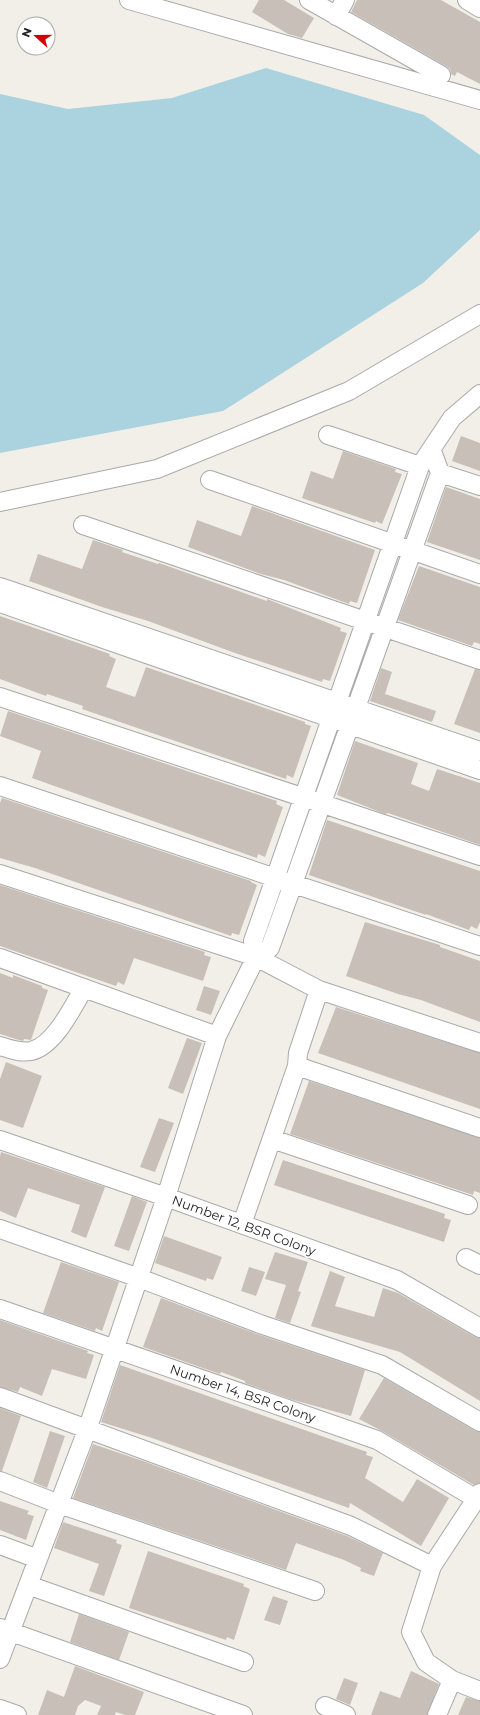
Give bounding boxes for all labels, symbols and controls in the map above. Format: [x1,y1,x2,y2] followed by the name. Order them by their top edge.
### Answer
[16,16,56,56] north arrow
[19,26,35,39] text: N
[170,1192,319,1259] street label: Number 12, BSR Colony
[168,1361,319,1426] street label: Number 14, BSR Colony

